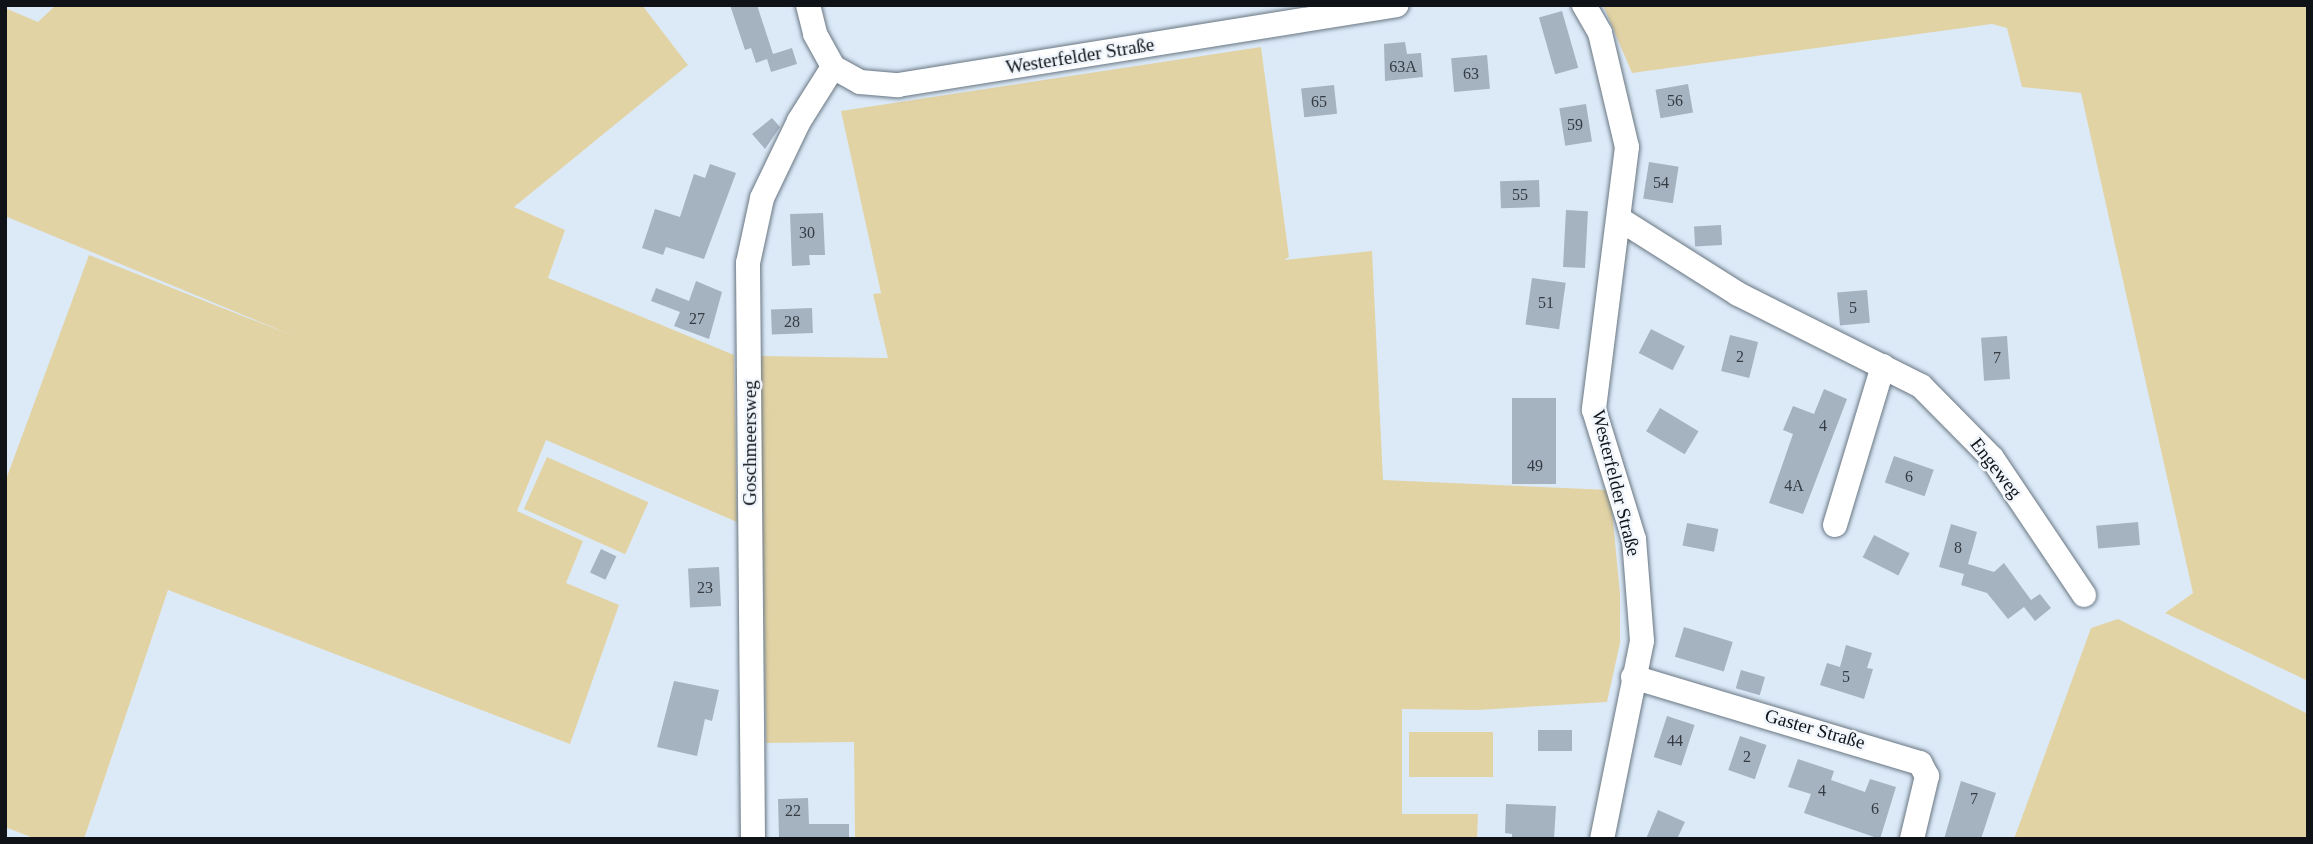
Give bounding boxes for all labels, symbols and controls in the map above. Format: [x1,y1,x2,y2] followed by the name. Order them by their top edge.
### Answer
[1004,33,1156,79] street label: Westerfelder Straße
[1389,57,1417,77] house number: 63A
[1463,64,1479,84] house number: 63
[1667,91,1683,111] house number: 56
[1311,92,1327,112] house number: 65
[1567,115,1583,135] house number: 59
[1653,173,1669,193] house number: 54
[1512,185,1528,205] house number: 55
[799,223,815,243] house number: 30
[1538,293,1554,313] house number: 51
[1849,298,1857,318] house number: 5
[689,309,705,329] house number: 27
[784,312,800,332] house number: 28
[1736,347,1744,367] house number: 2
[1993,348,2001,368] house number: 7
[739,380,761,506] street label: Goschmeersweg
[1587,408,1645,558] street label: Westerfelder Straße
[1819,416,1827,436] house number: 4
[1965,433,2027,503] street label: Engeweg
[1527,456,1543,476] house number: 49
[1905,467,1913,487] house number: 6
[1784,476,1804,496] house number: 4A
[1954,538,1962,558] house number: 8
[697,578,713,598] house number: 23
[1842,667,1850,687] house number: 5
[1762,704,1868,754] street label: Gaster Straße
[1667,731,1683,751] house number: 44
[1743,747,1751,767] house number: 2
[1818,781,1826,801] house number: 4
[1970,789,1978,809] house number: 7
[1871,799,1879,819] house number: 6
[785,801,801,821] house number: 22

